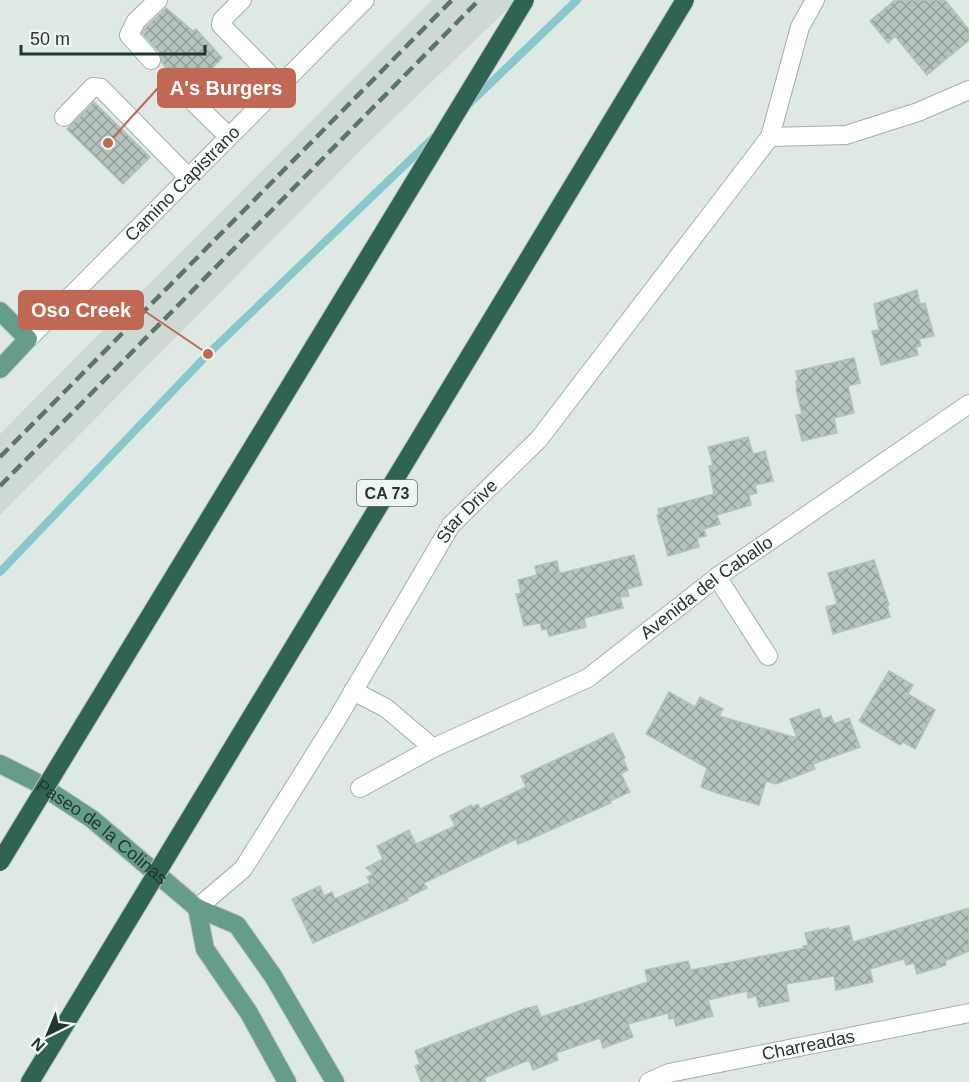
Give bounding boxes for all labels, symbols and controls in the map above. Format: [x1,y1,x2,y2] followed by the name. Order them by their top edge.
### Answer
[21,18,206,56] scale bar
[30,29,70,49] text: 50 m
[158,69,295,107] callout: A's Burgers
[170,77,282,99] text: A's Burgers
[121,122,244,245] street label: Camino Capistrano
[19,291,143,329] callout: Oso Creek
[31,299,132,321] text: Oso Creek
[433,475,501,547] street label: Star Drive
[357,480,417,506] road number: CA 73
[636,532,776,643] street label: Avenida del Caballo
[33,775,172,889] street label: Paseo de la Colinas
[18,1004,78,1064] north arrow
[760,1026,856,1064] street label: Charreadas
[28,1034,48,1055] text: N

